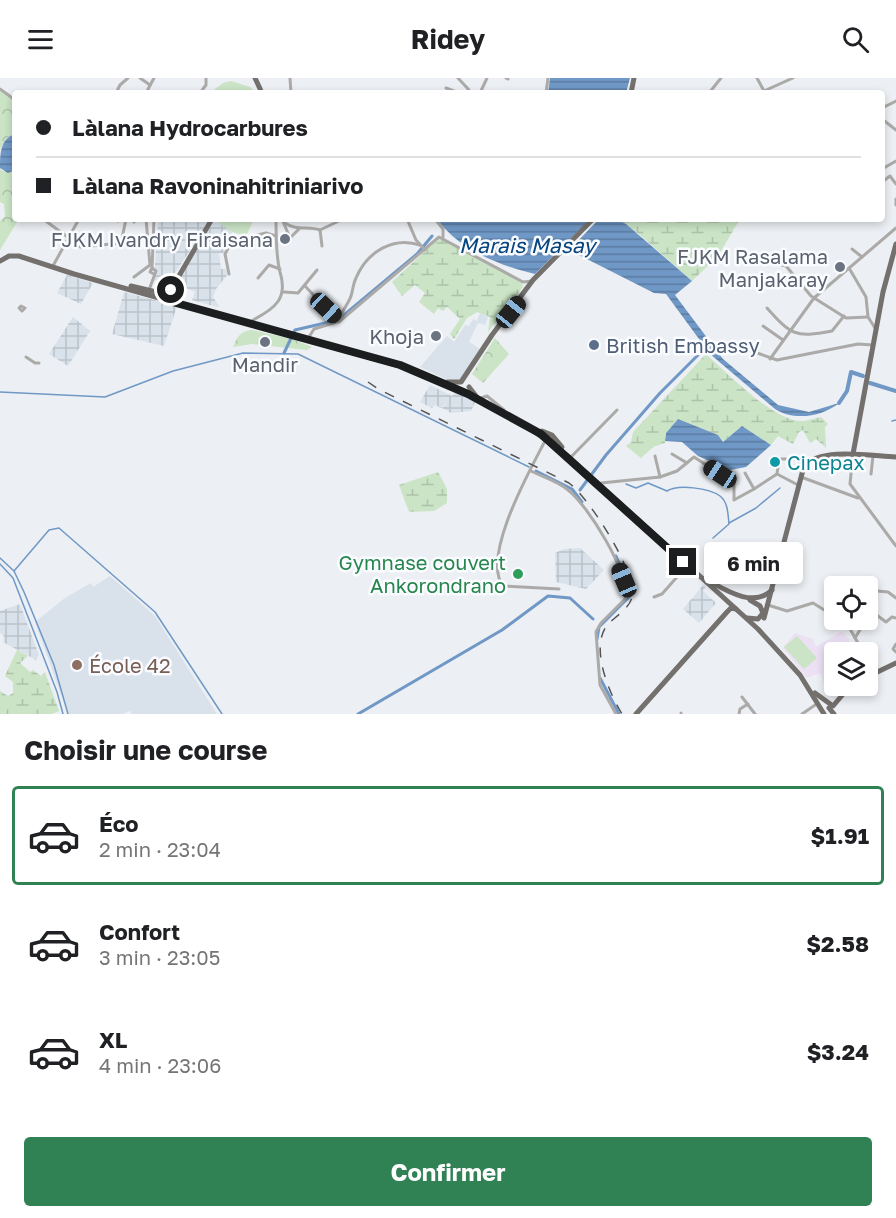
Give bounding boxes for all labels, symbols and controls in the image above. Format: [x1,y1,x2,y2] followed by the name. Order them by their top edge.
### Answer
[24,23,57,56] icon: menu
[411,23,485,55] text: Ridey
[839,23,872,56] icon: search
[72,114,308,141] text: Làlana Hydrocarbures
[72,172,363,199] text: Làlana Ravoninahitriniarivo
[51,227,273,251] place label: FJKM Ivandry Firaisana
[278,232,292,246] marker: FJKM Ivandry Firaisana
[459,232,598,258] water label: Marais Masay
[677,244,828,291] place label: FJKM Rasalama Manjakaray
[833,260,847,274] marker: FJKM Rasalama Manjakaray
[157,276,184,303] route start
[307,289,345,327] car
[493,292,529,332] car
[369,324,424,348] place label: Khoja
[429,329,443,343] marker: Khoja
[606,333,760,357] place label: British Embassy
[258,335,272,349] marker: Mandir
[587,338,601,352] marker: British Embassy
[232,352,298,376] place label: Mandir
[787,450,864,474] place label: Cinepax
[768,455,782,469] marker: Cinepax
[700,457,740,491] car
[704,541,803,583] callout: 6 min
[669,548,696,575] route end
[339,550,506,597] place label: Gymnase couvert Ankorondrano
[727,551,780,575] text: 6 min
[609,560,639,600] car
[511,567,525,581] marker: Gymnase couvert Ankorondrano
[824,576,878,696] map controls
[824,576,878,630] button: locate
[824,642,878,696] button: layers
[89,653,171,677] place label: École 42
[70,658,84,672] marker: École 42
[24,734,267,766] text: Choisir une course
[27,809,81,863] icon: car
[99,810,138,837] text: Éco
[811,822,869,849] text: $1.91
[99,837,221,861] text: 2 min · 23:04
[27,917,81,971] icon: car
[99,918,180,945] text: Confort
[806,930,869,957] text: $2.58
[99,945,220,969] text: 3 min · 23:05
[27,1025,81,1079] icon: car
[99,1026,127,1053] text: XL
[807,1038,869,1065] text: $3.24
[99,1053,221,1077] text: 4 min · 23:06
[24,1137,872,1206] button: Confirmer

